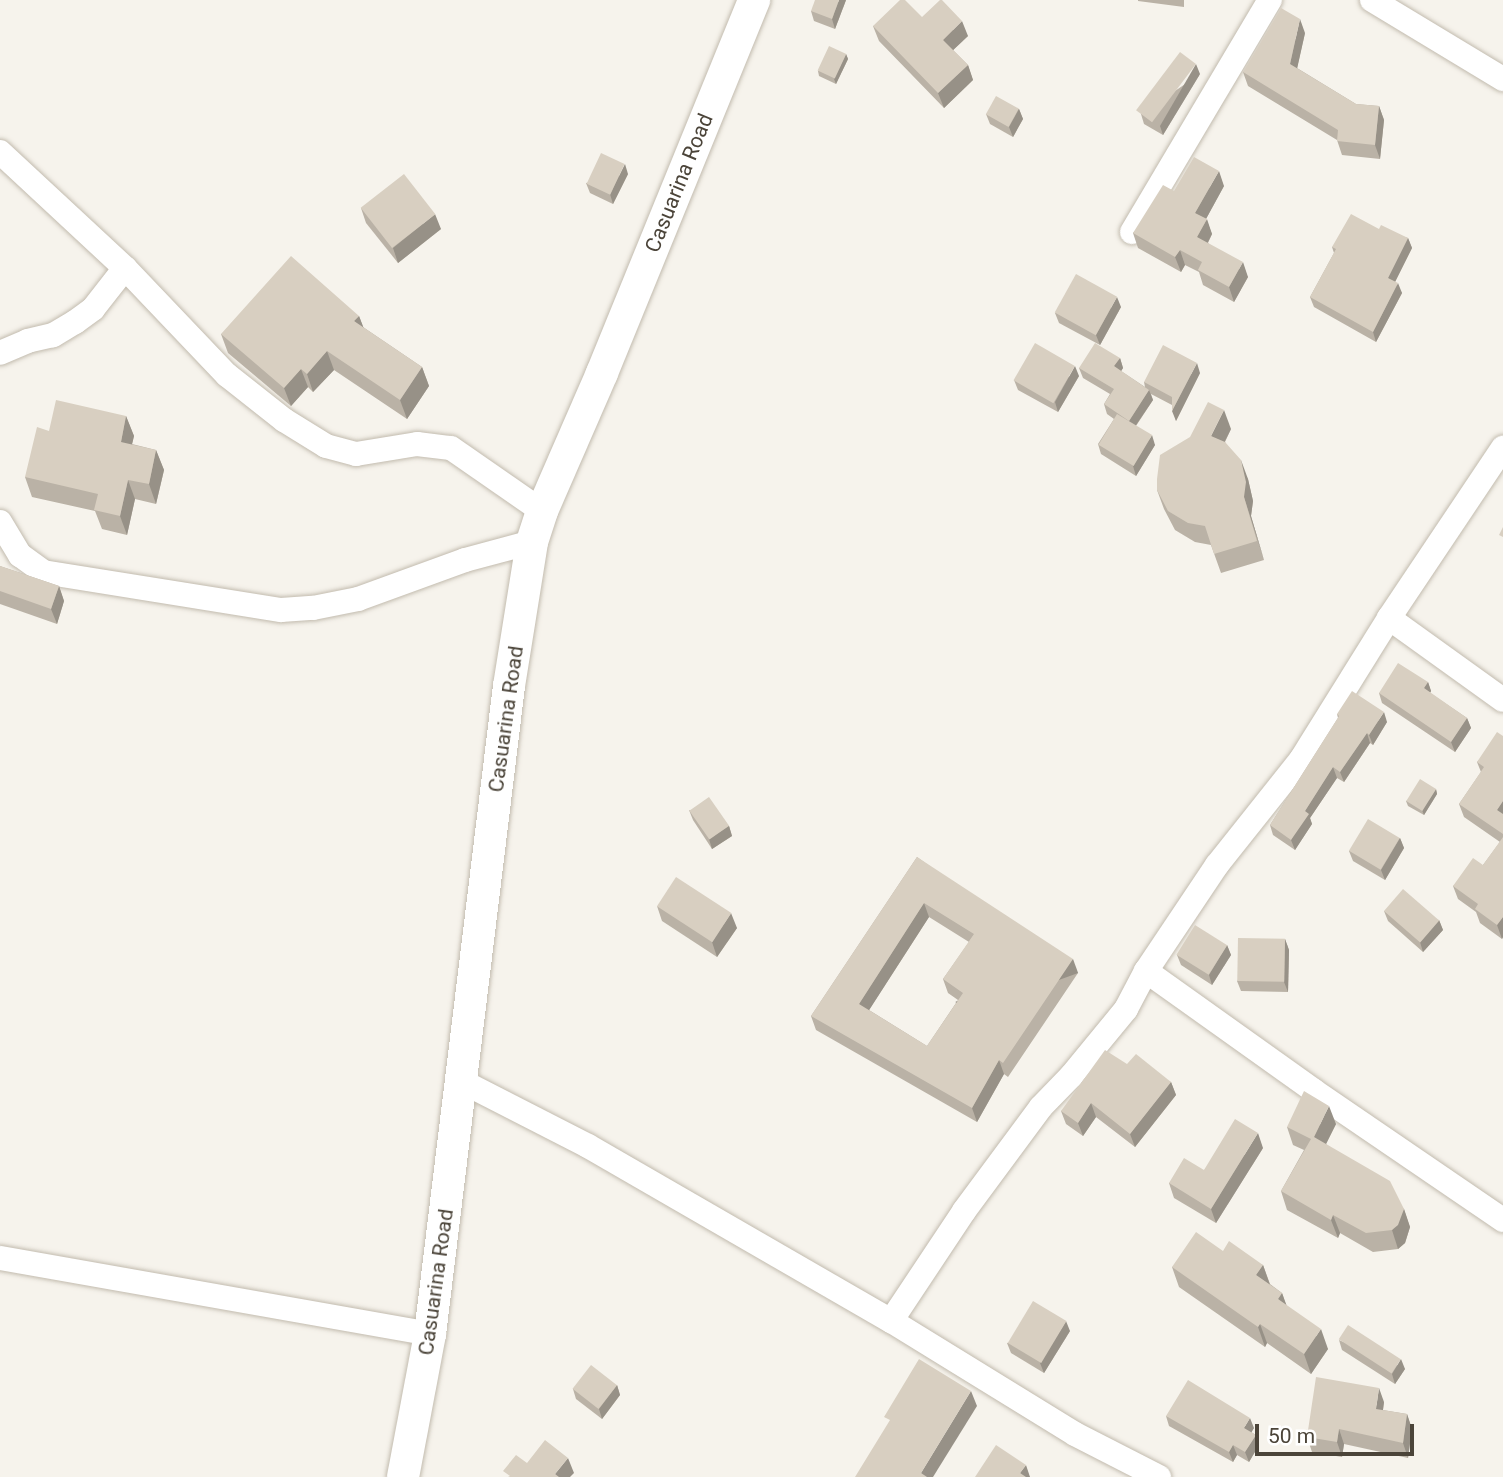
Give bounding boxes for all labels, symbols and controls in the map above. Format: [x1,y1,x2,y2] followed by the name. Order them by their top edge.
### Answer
[640,110,718,256] street label: Casuarina Road
[483,644,529,794] street label: Casuarina Road
[413,1207,459,1357] street label: Casuarina Road
[1258,1410,1417,1454] scale bar
[1268,1424,1315,1448] text: 50 m

